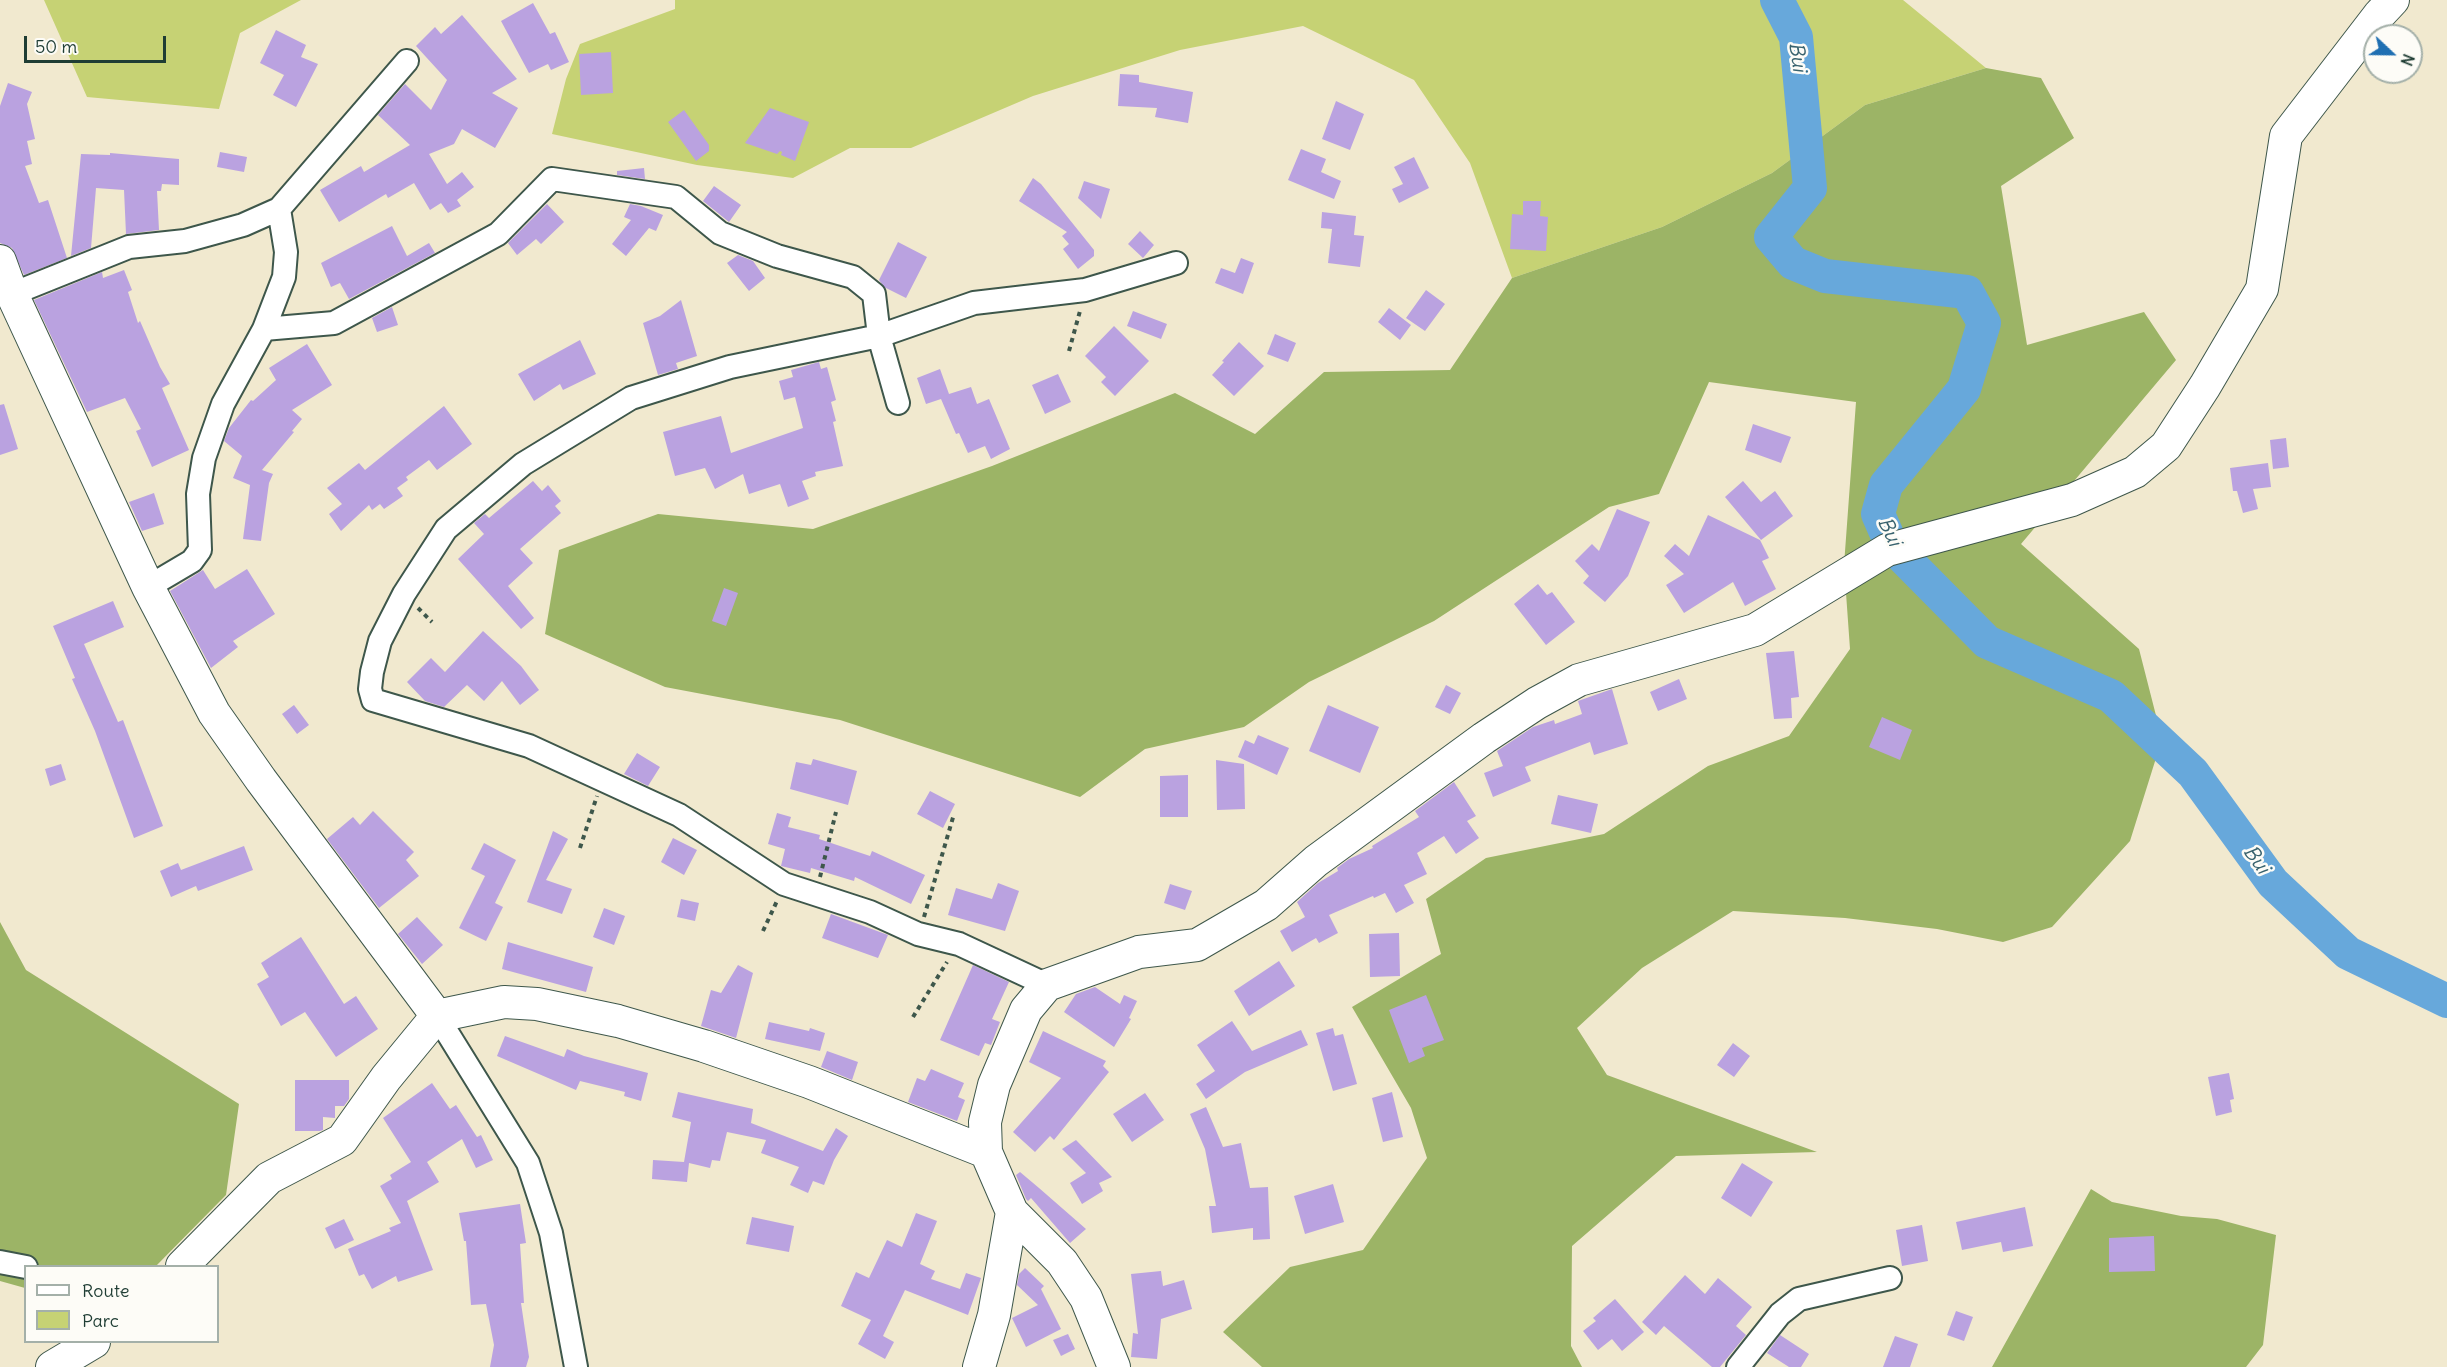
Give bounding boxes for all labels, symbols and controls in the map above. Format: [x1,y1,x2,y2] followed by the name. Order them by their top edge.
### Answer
[27,24,170,62] scale bar
[2363,24,2423,84] north arrow
[35,35,77,58] text: 50 m
[1783,41,1811,73] water label: Bui
[2396,51,2419,69] text: N
[1872,514,1906,550] water label: Bui
[2238,841,2274,879] water label: Bui
[24,1265,219,1343] legend
[82,1279,130,1302] text: Route
[82,1309,119,1332] text: Parc

